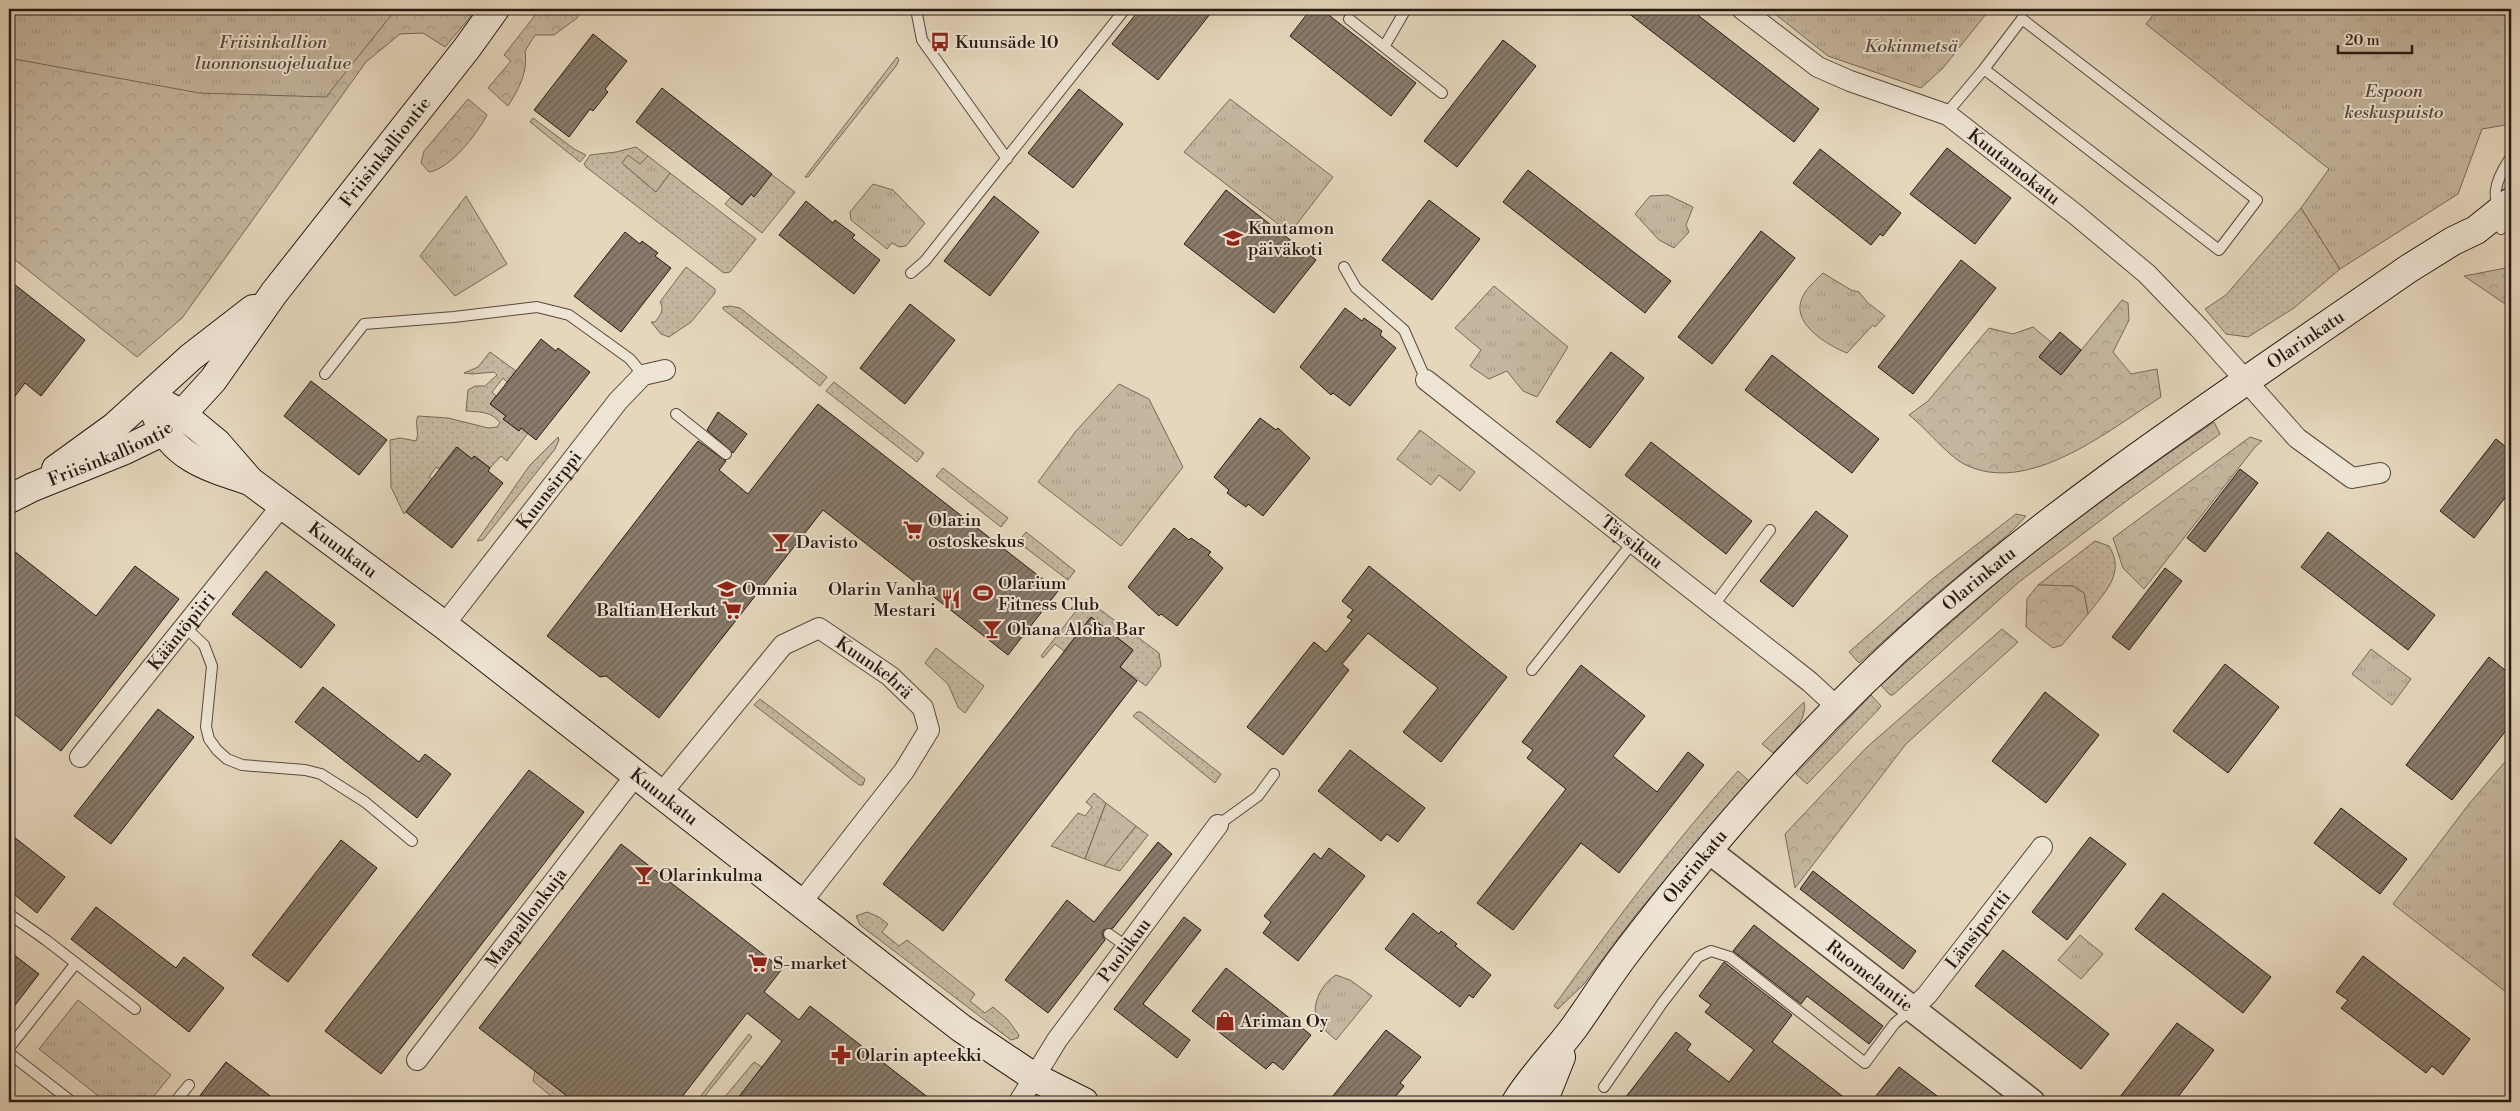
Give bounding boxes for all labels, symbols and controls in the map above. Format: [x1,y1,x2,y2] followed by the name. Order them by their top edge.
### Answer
[2338,22,2411,54] scale bar
[195,31,352,75] park label: Friisinkallion luonnonsuojelualue
[929,31,951,53] bus stop icon: Kuunsäde 10
[955,31,1059,54] place label: Kuunsäde 10
[2345,31,2380,50] text: 20 m
[1864,35,1959,58] park label: Kokinmetsä
[2344,80,2444,124] park label: Espoon keskuspuisto
[335,92,436,212] street label: Friisinkalliontie
[1963,123,2066,210] street label: Kuutamokatu
[1248,217,1335,261] place label: Kuutamon päiväkoti
[1222,227,1244,249] school or university icon: Kuutamon päiväkoti
[2262,304,2349,374] street label: Olarinkatu
[45,416,178,491] street label: Friisinkalliontie
[511,446,587,534] street label: Kuunsirppi
[928,509,1025,553] place label: Olarin ostoskeskus
[1596,510,1669,574] street label: Täysikuu
[304,517,383,584] street label: Kuunkatu
[902,519,924,541] supermarket icon: Olarin ostoskeskus
[770,531,792,553] bar icon: Davisto
[796,531,858,554] place label: Davisto
[1937,541,2021,616] street label: Olarinkatu
[998,572,1099,616] place label: Olarium Fitness Club
[716,578,738,600] school or university icon: Omnia
[742,578,799,601] place label: Omnia
[828,578,937,622] place label: Olarin Vanha Mestari
[972,582,994,604] sports icon: Olarium Fitness Club
[143,586,220,675] street label: Kääntöpiiri
[940,588,962,610] restaurant icon: Olarin Vanha Mestari
[595,599,718,622] place label: Baltian Herkut
[721,599,743,621] supermarket icon: Baltian Herkut
[981,618,1003,640] bar icon: Ohana Aloha Bar
[1007,618,1146,641] place label: Ohana Aloha Bar
[832,631,919,704] street label: Kuunkehrä
[625,763,703,831] street label: Kuunkatu
[1658,824,1733,908] street label: Olarinkatu
[480,863,572,973] street label: Maapallonkuja
[633,864,655,886] bar icon: Olarinkulma
[659,864,764,887] place label: Olarinkulma
[1940,886,2016,973] street label: Länsiportti
[1093,913,1156,987] street label: Puolikuu
[1822,935,1918,1017] street label: Ruomelantie
[747,952,769,974] supermarket icon: S-market
[773,952,848,975] place label: S-market
[1214,1010,1236,1032] shop icon: Ariman Oy
[1239,1010,1329,1033] place label: Ariman Oy
[830,1044,852,1066] pharmacy icon: Olarin apteekki
[856,1044,982,1067] place label: Olarin apteekki

